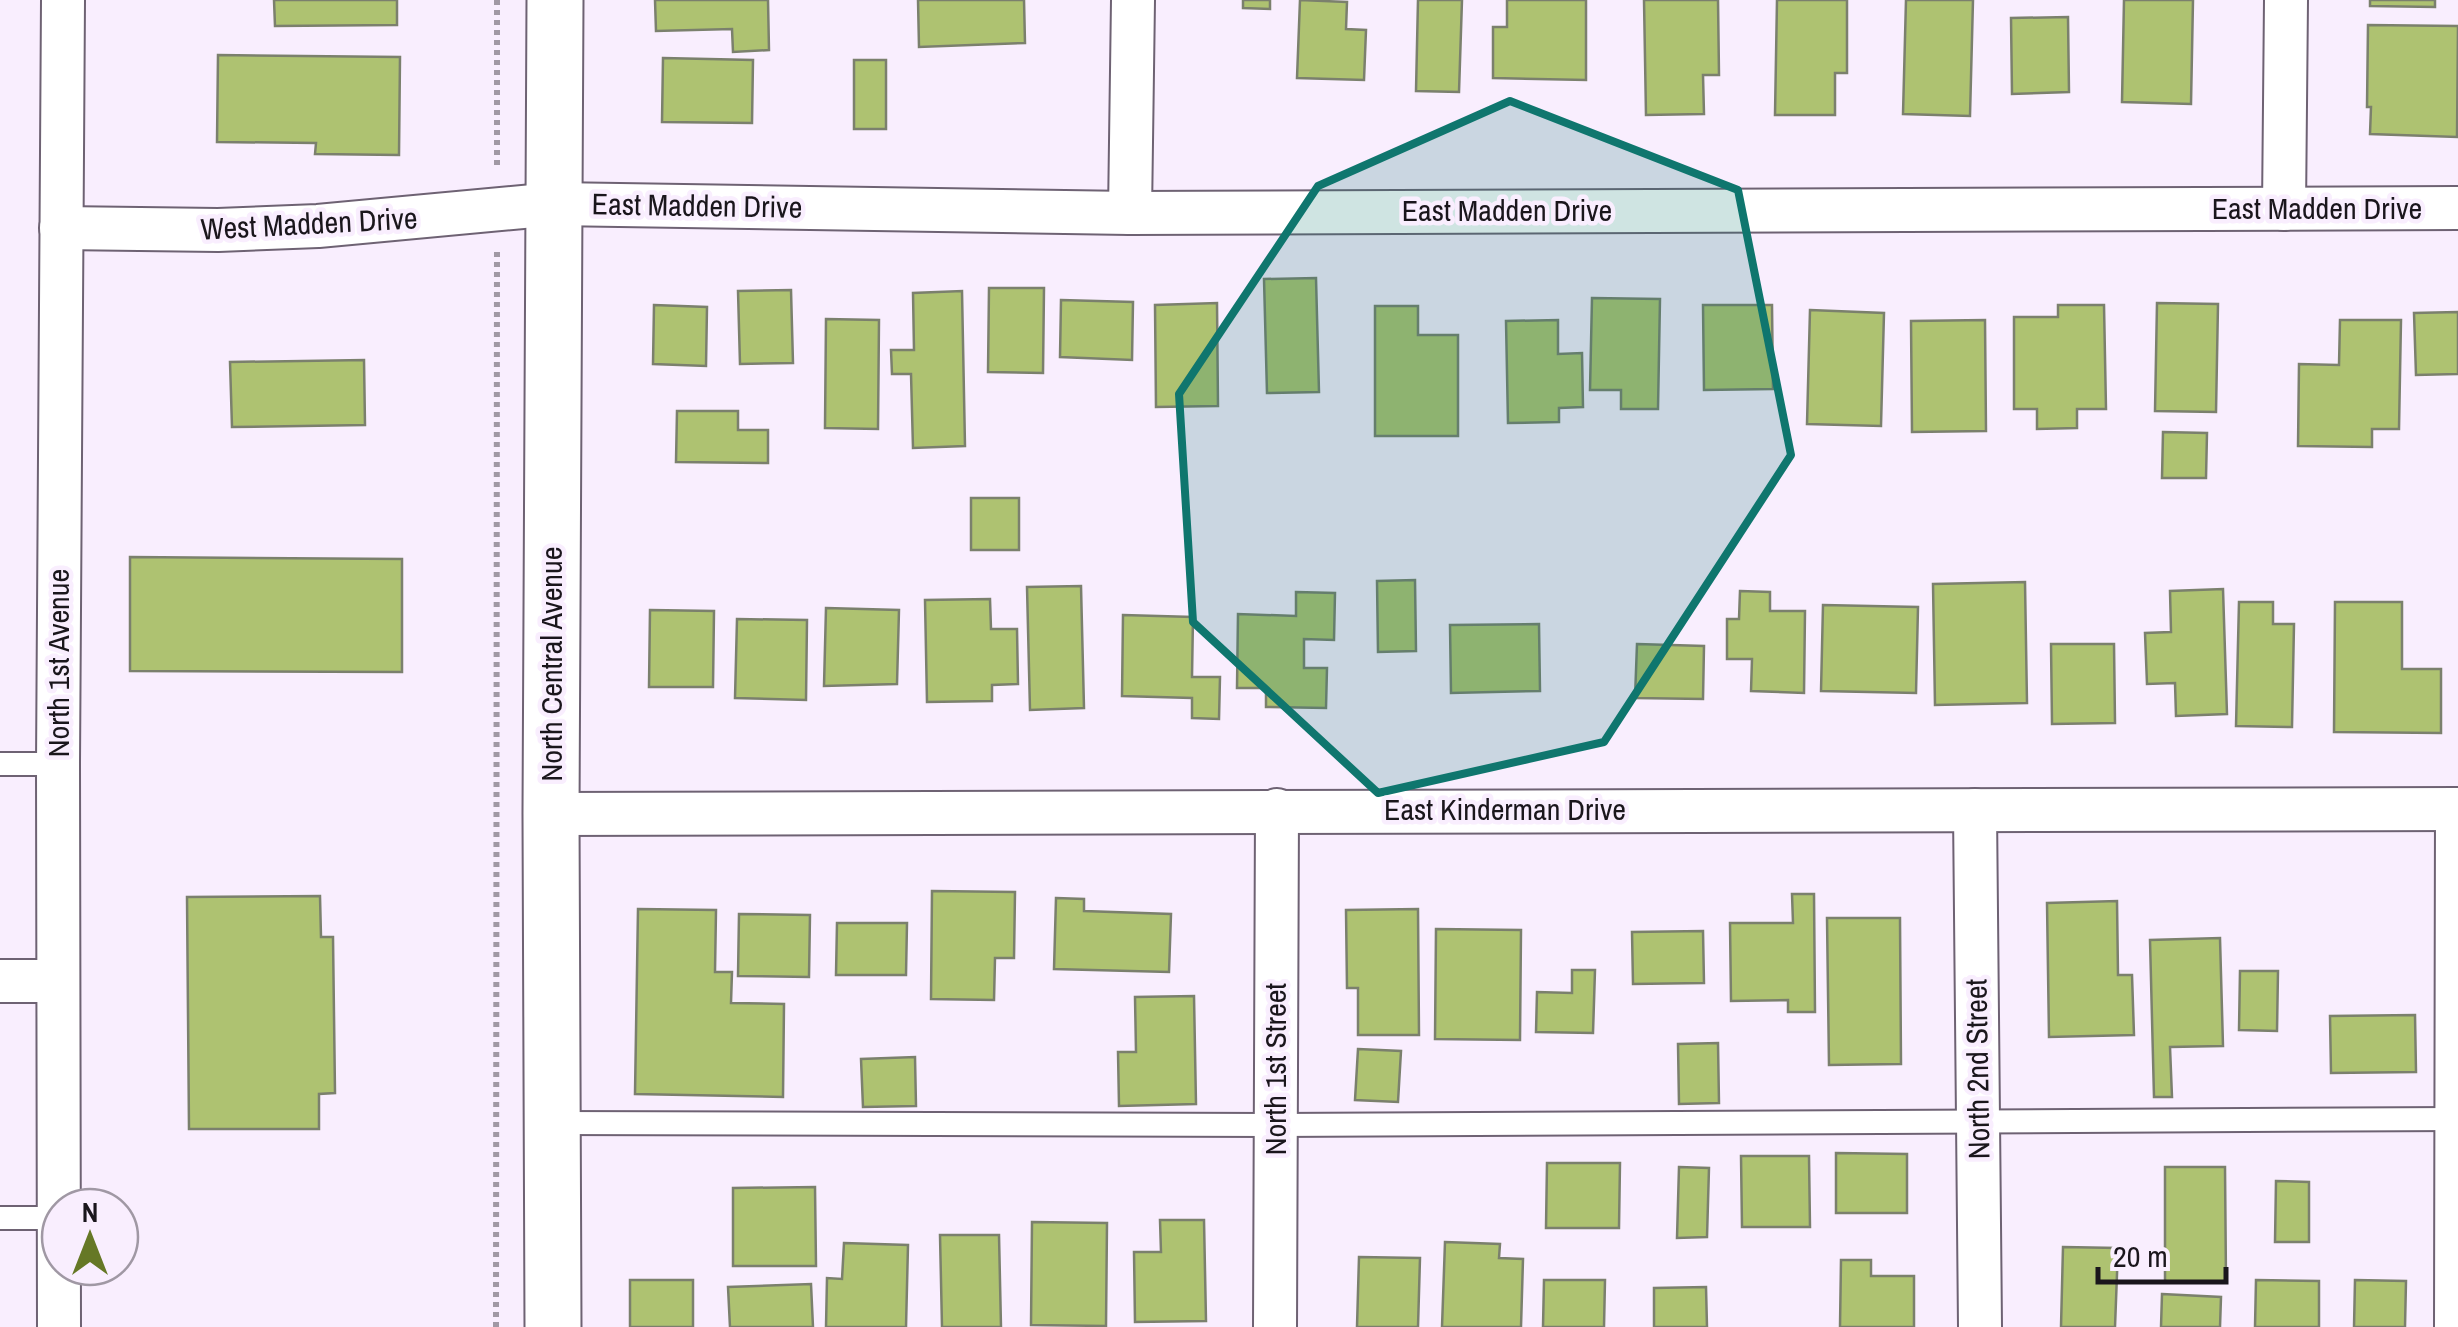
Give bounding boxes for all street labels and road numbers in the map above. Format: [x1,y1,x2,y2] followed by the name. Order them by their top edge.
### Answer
[591,183,803,227] street label: East Madden Drive
[2212,188,2422,228] street label: East Madden Drive
[1402,190,1612,230] street label: East Madden Drive
[200,197,418,249] street label: West Madden Drive
[531,547,571,781] street label: North Central Avenue
[38,569,78,757] street label: North 1st Avenue
[1384,789,1626,829] street label: East Kinderman Drive
[1955,978,1999,1160] street label: North 2nd Street
[1255,983,1295,1155] street label: North 1st Street

